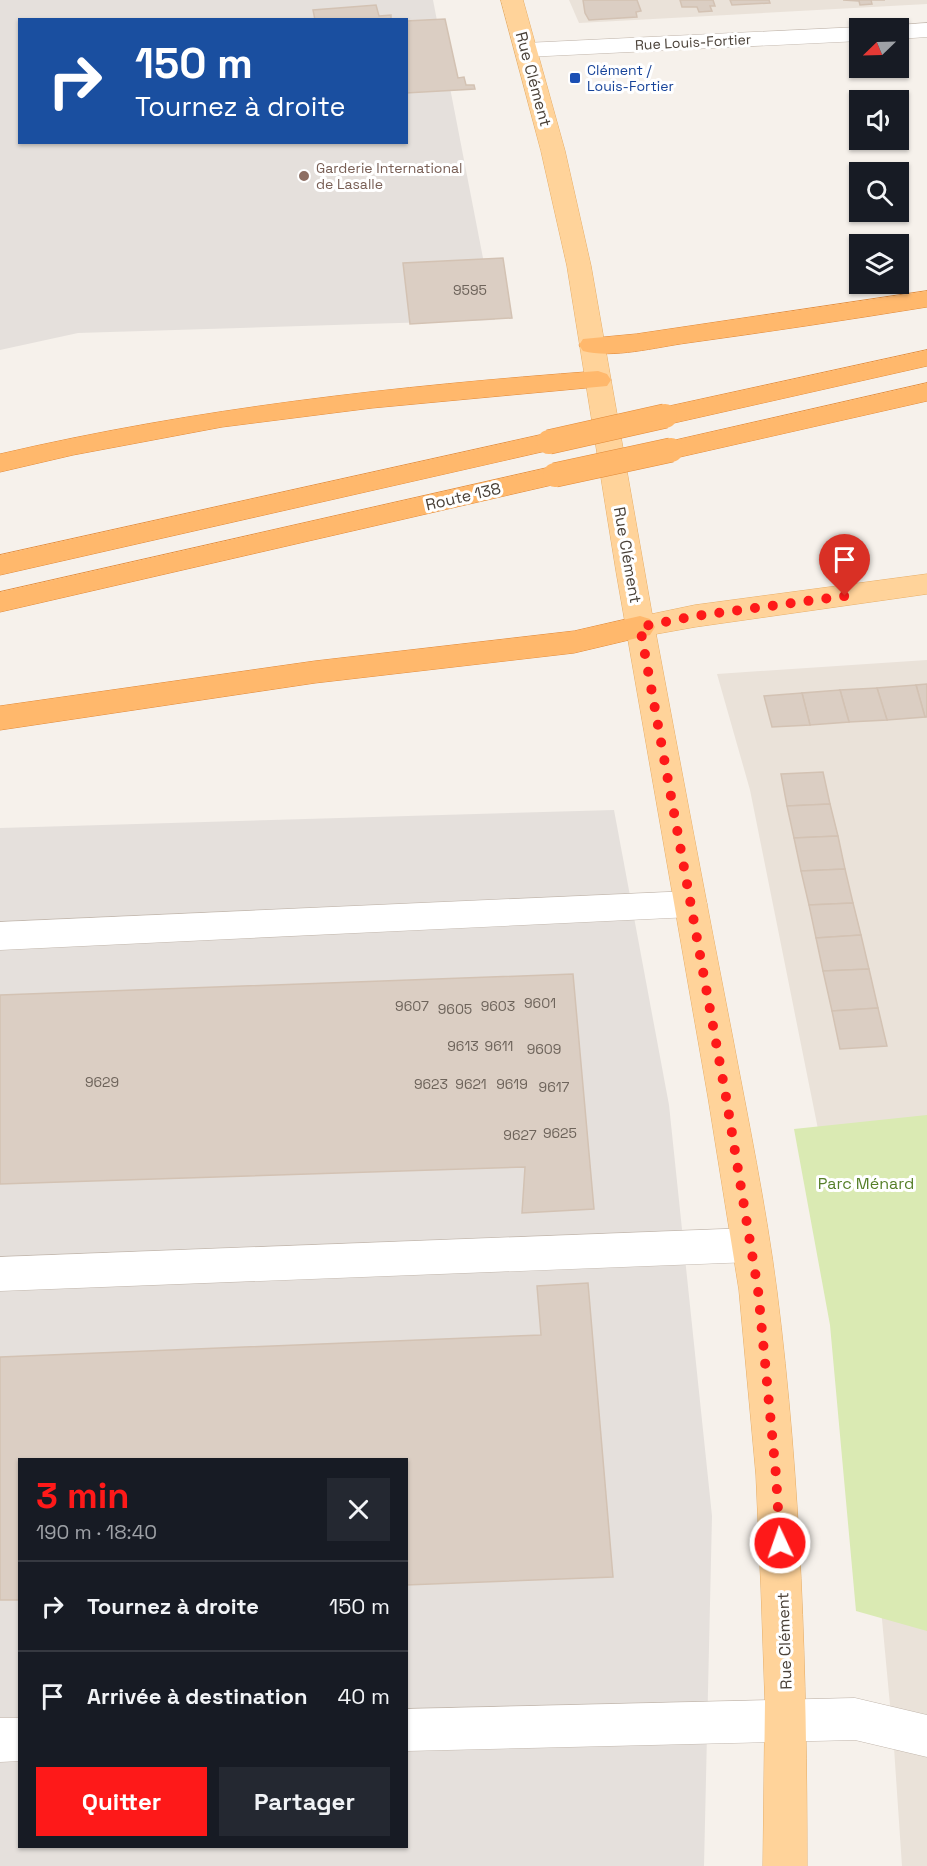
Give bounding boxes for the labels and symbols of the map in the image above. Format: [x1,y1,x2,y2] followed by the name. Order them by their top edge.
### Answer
[849,18,909,78] north arrow
[511,29,556,129] street label: Rue Clément
[635,30,751,54] street label: Rue Louis-Fortier
[587,61,674,95] place label: Clément / Louis-Fortier
[568,71,582,85] marker: Clément / Louis-Fortier
[316,159,463,193] place label: Garderie International de Lasalle
[297,169,311,183] marker: Garderie International de Lasalle
[453,281,487,299] house number: 9595
[423,478,503,515] street label: Route 138
[609,505,646,605] street label: Rue Clément
[819,534,870,596] pin
[524,994,556,1012] house number: 9601
[395,997,429,1015] house number: 9607
[481,997,515,1015] house number: 9603
[438,1000,472,1018] house number: 9605
[447,1037,479,1055] house number: 9613
[485,1037,513,1055] house number: 9611
[527,1040,561,1058] house number: 9609
[85,1073,119,1091] house number: 9629
[414,1075,448,1093] house number: 9623
[455,1075,487,1093] house number: 9621
[496,1075,528,1093] house number: 9619
[539,1078,570,1096] house number: 9617
[543,1124,577,1142] house number: 9625
[503,1126,537,1144] house number: 9627
[818,1173,914,1194] park label: Parc Ménard
[748,1511,812,1575] position arrow
[772,1592,797,1690] street label: Rue Clément

